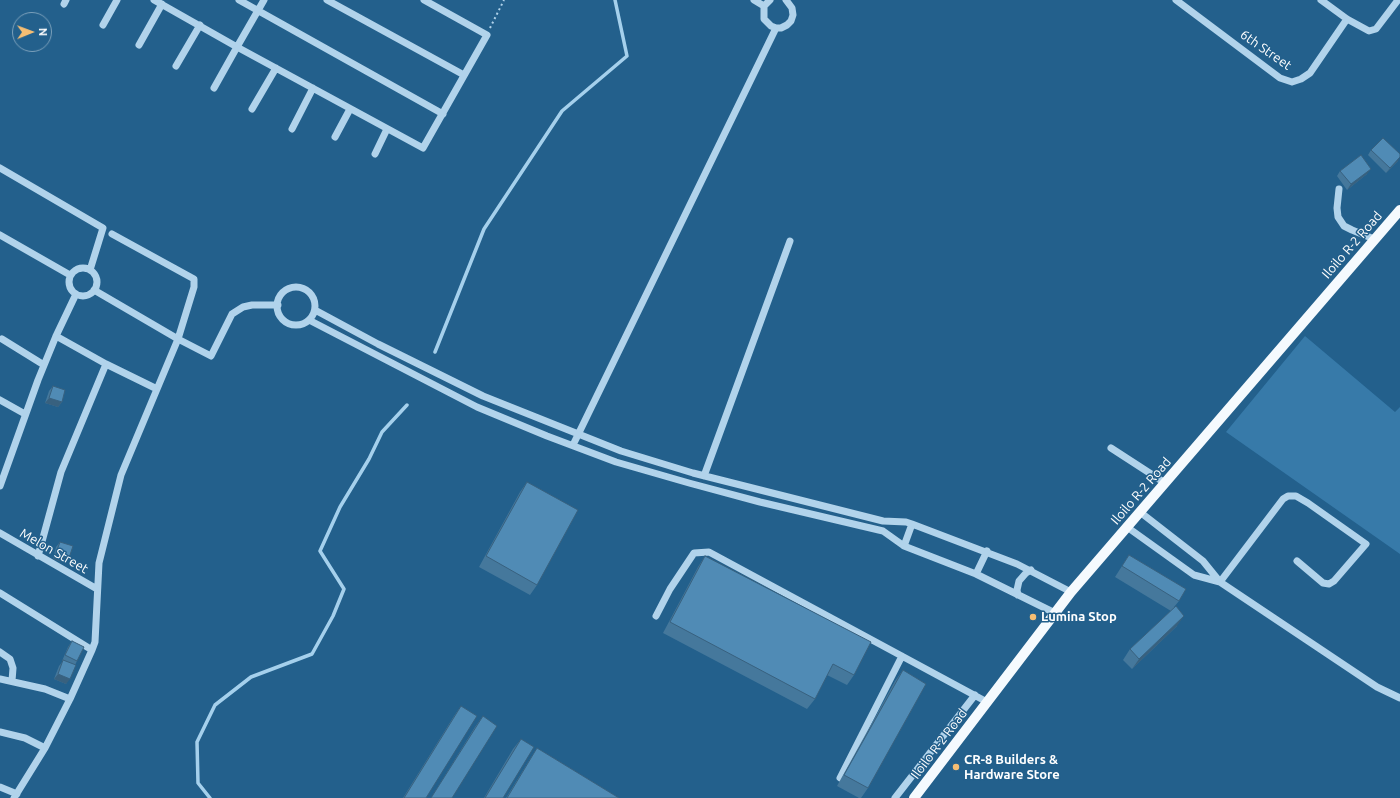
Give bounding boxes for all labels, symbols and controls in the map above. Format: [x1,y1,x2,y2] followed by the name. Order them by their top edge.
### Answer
[12,12,52,52] north arrow
[1237,27,1295,73] street label: 6th Street
[37,28,49,36] text: N
[1319,208,1385,282] street label: Iloilo R-2 Road
[1108,454,1174,528] street label: Iloilo R-2 Road
[17,525,91,577] street label: Melon Street
[1041,609,1117,625] place label: Lumina Stop
[1028,612,1038,622] marker: Lumina Stop
[908,706,970,782] street label: Iloilo R-2 Road
[964,752,1060,783] place label: CR-8 Builders & Hardware Store
[951,762,961,772] marker: CR-8 Builders & Hardware Store

